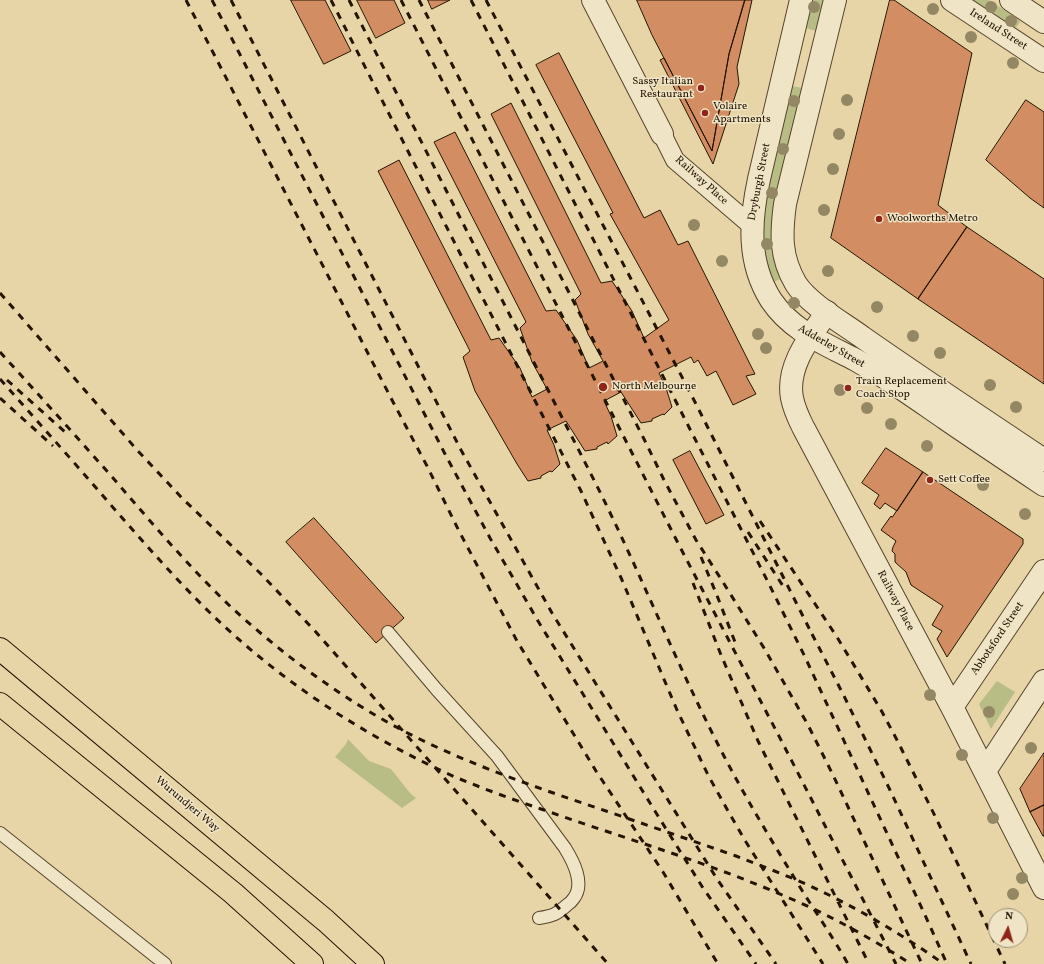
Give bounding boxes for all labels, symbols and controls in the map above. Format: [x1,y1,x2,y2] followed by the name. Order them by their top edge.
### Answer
[967,6,1029,54] street label: Ireland Street
[632,75,693,101] place label: Sassy Italian Restaurant
[696,83,706,93] marker: Sassy Italian Restaurant
[713,100,771,126] place label: Volaire Apartments
[700,108,710,118] marker: Volaire Apartments
[746,142,774,222] street label: Dryburgh Street
[672,154,730,208] street label: Railway Place
[887,212,978,226] place label: Woolworths Metro
[874,214,884,224] marker: Woolworths Metro
[795,323,867,371] street label: Adderley Street
[856,375,947,401] place label: Train Replacement Coach Stop
[612,380,696,394] place label: North Melbourne
[597,381,609,393] marker: North Melbourne
[843,383,853,393] marker: Train Replacement Coach Stop
[938,473,990,487] place label: Sett Coffee
[925,475,935,485] marker: Sett Coffee
[874,568,916,634] street label: Railway Place
[969,600,1027,678] street label: Abbotsford Street
[152,774,222,836] street label: Wurundjeri Way
[988,908,1028,948] north arrow
[1004,909,1014,924] text: N

